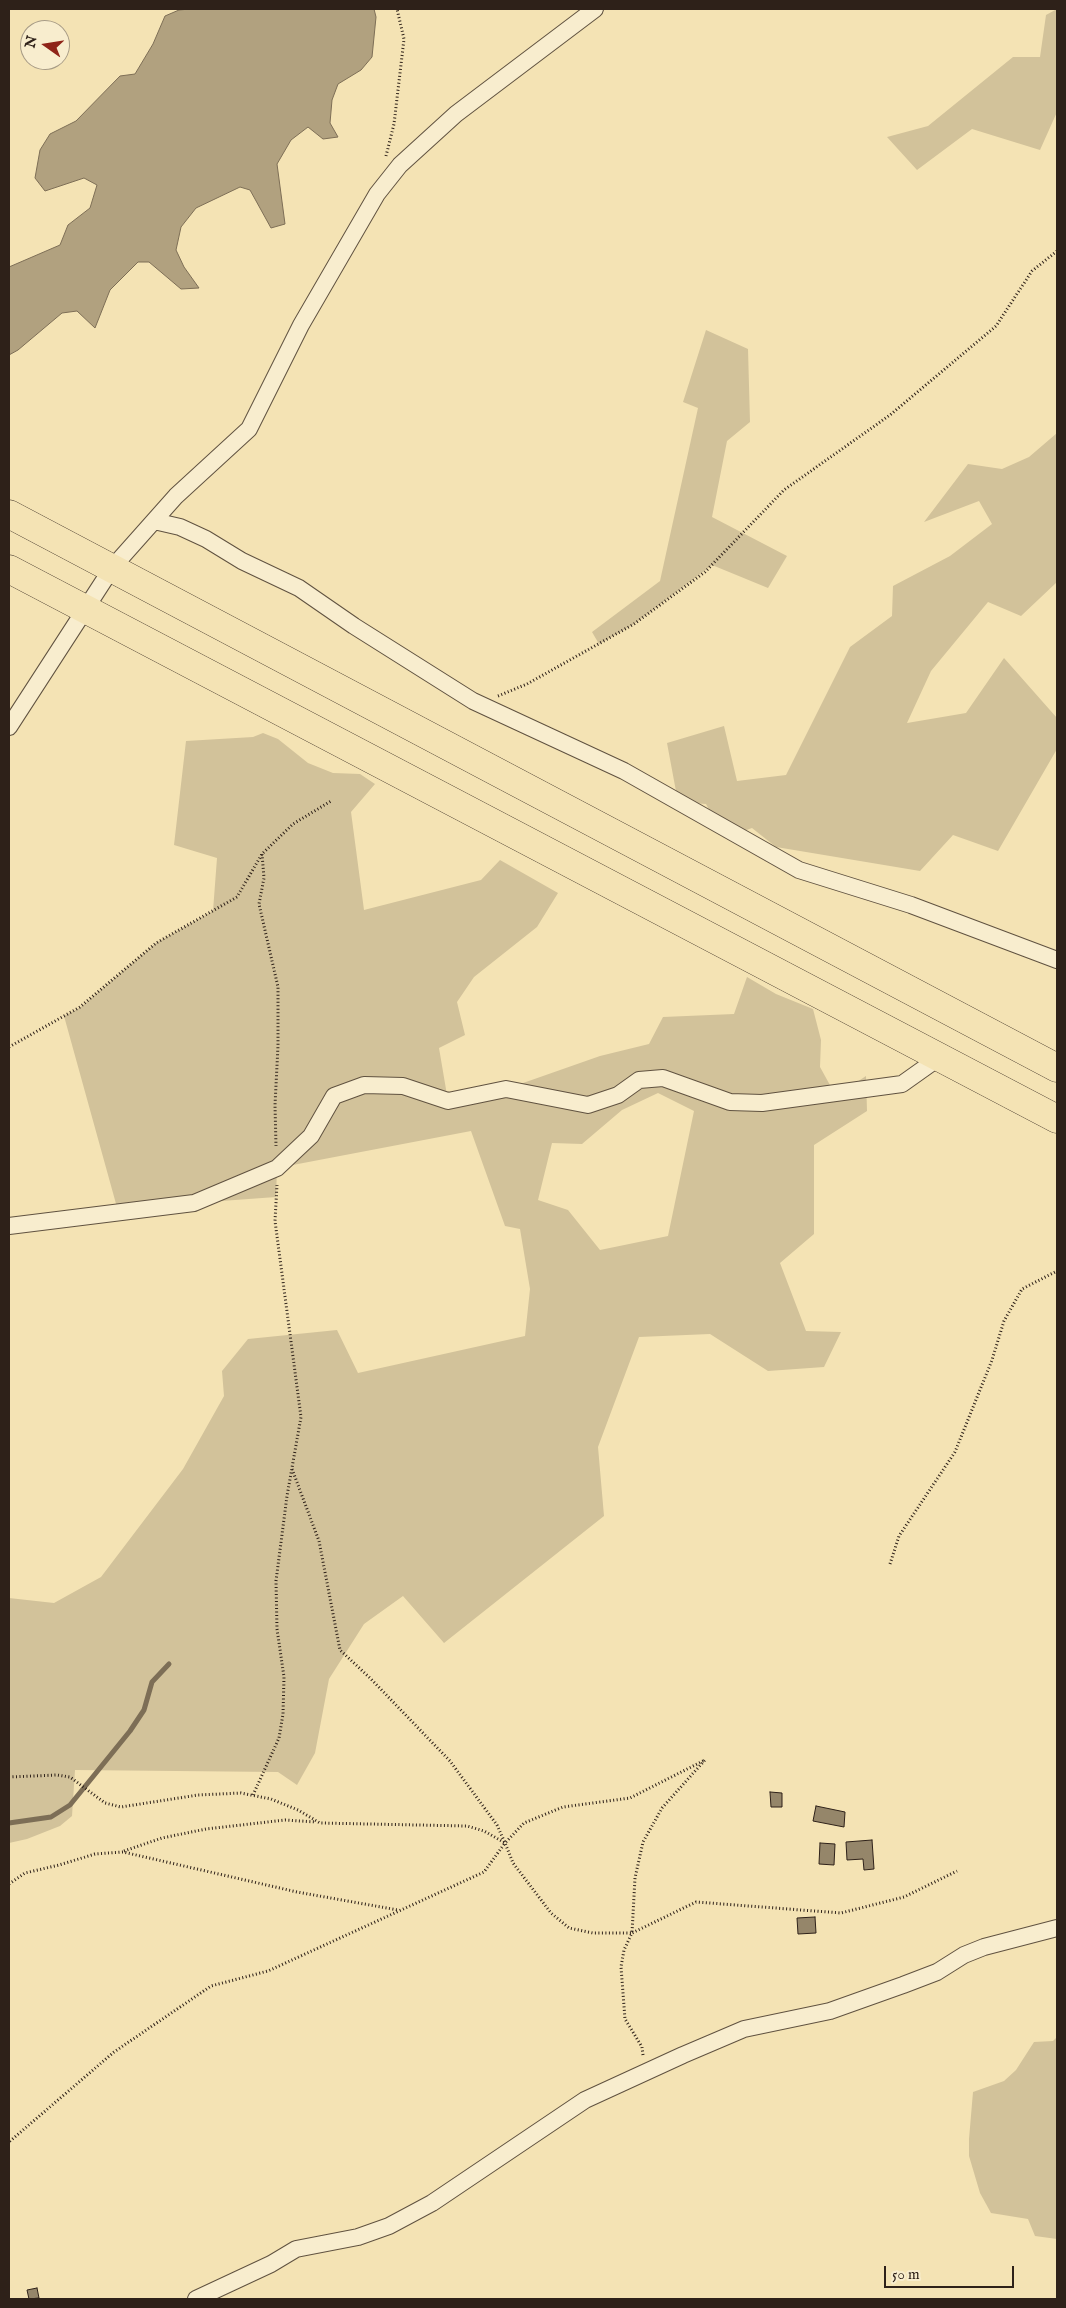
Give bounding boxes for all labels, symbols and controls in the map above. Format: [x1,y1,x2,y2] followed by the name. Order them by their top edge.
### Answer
[20,20,70,70] north arrow
[21,34,41,50] text: N
[886,2256,1016,2288] scale bar
[892,2265,920,2284] text: 50 m

